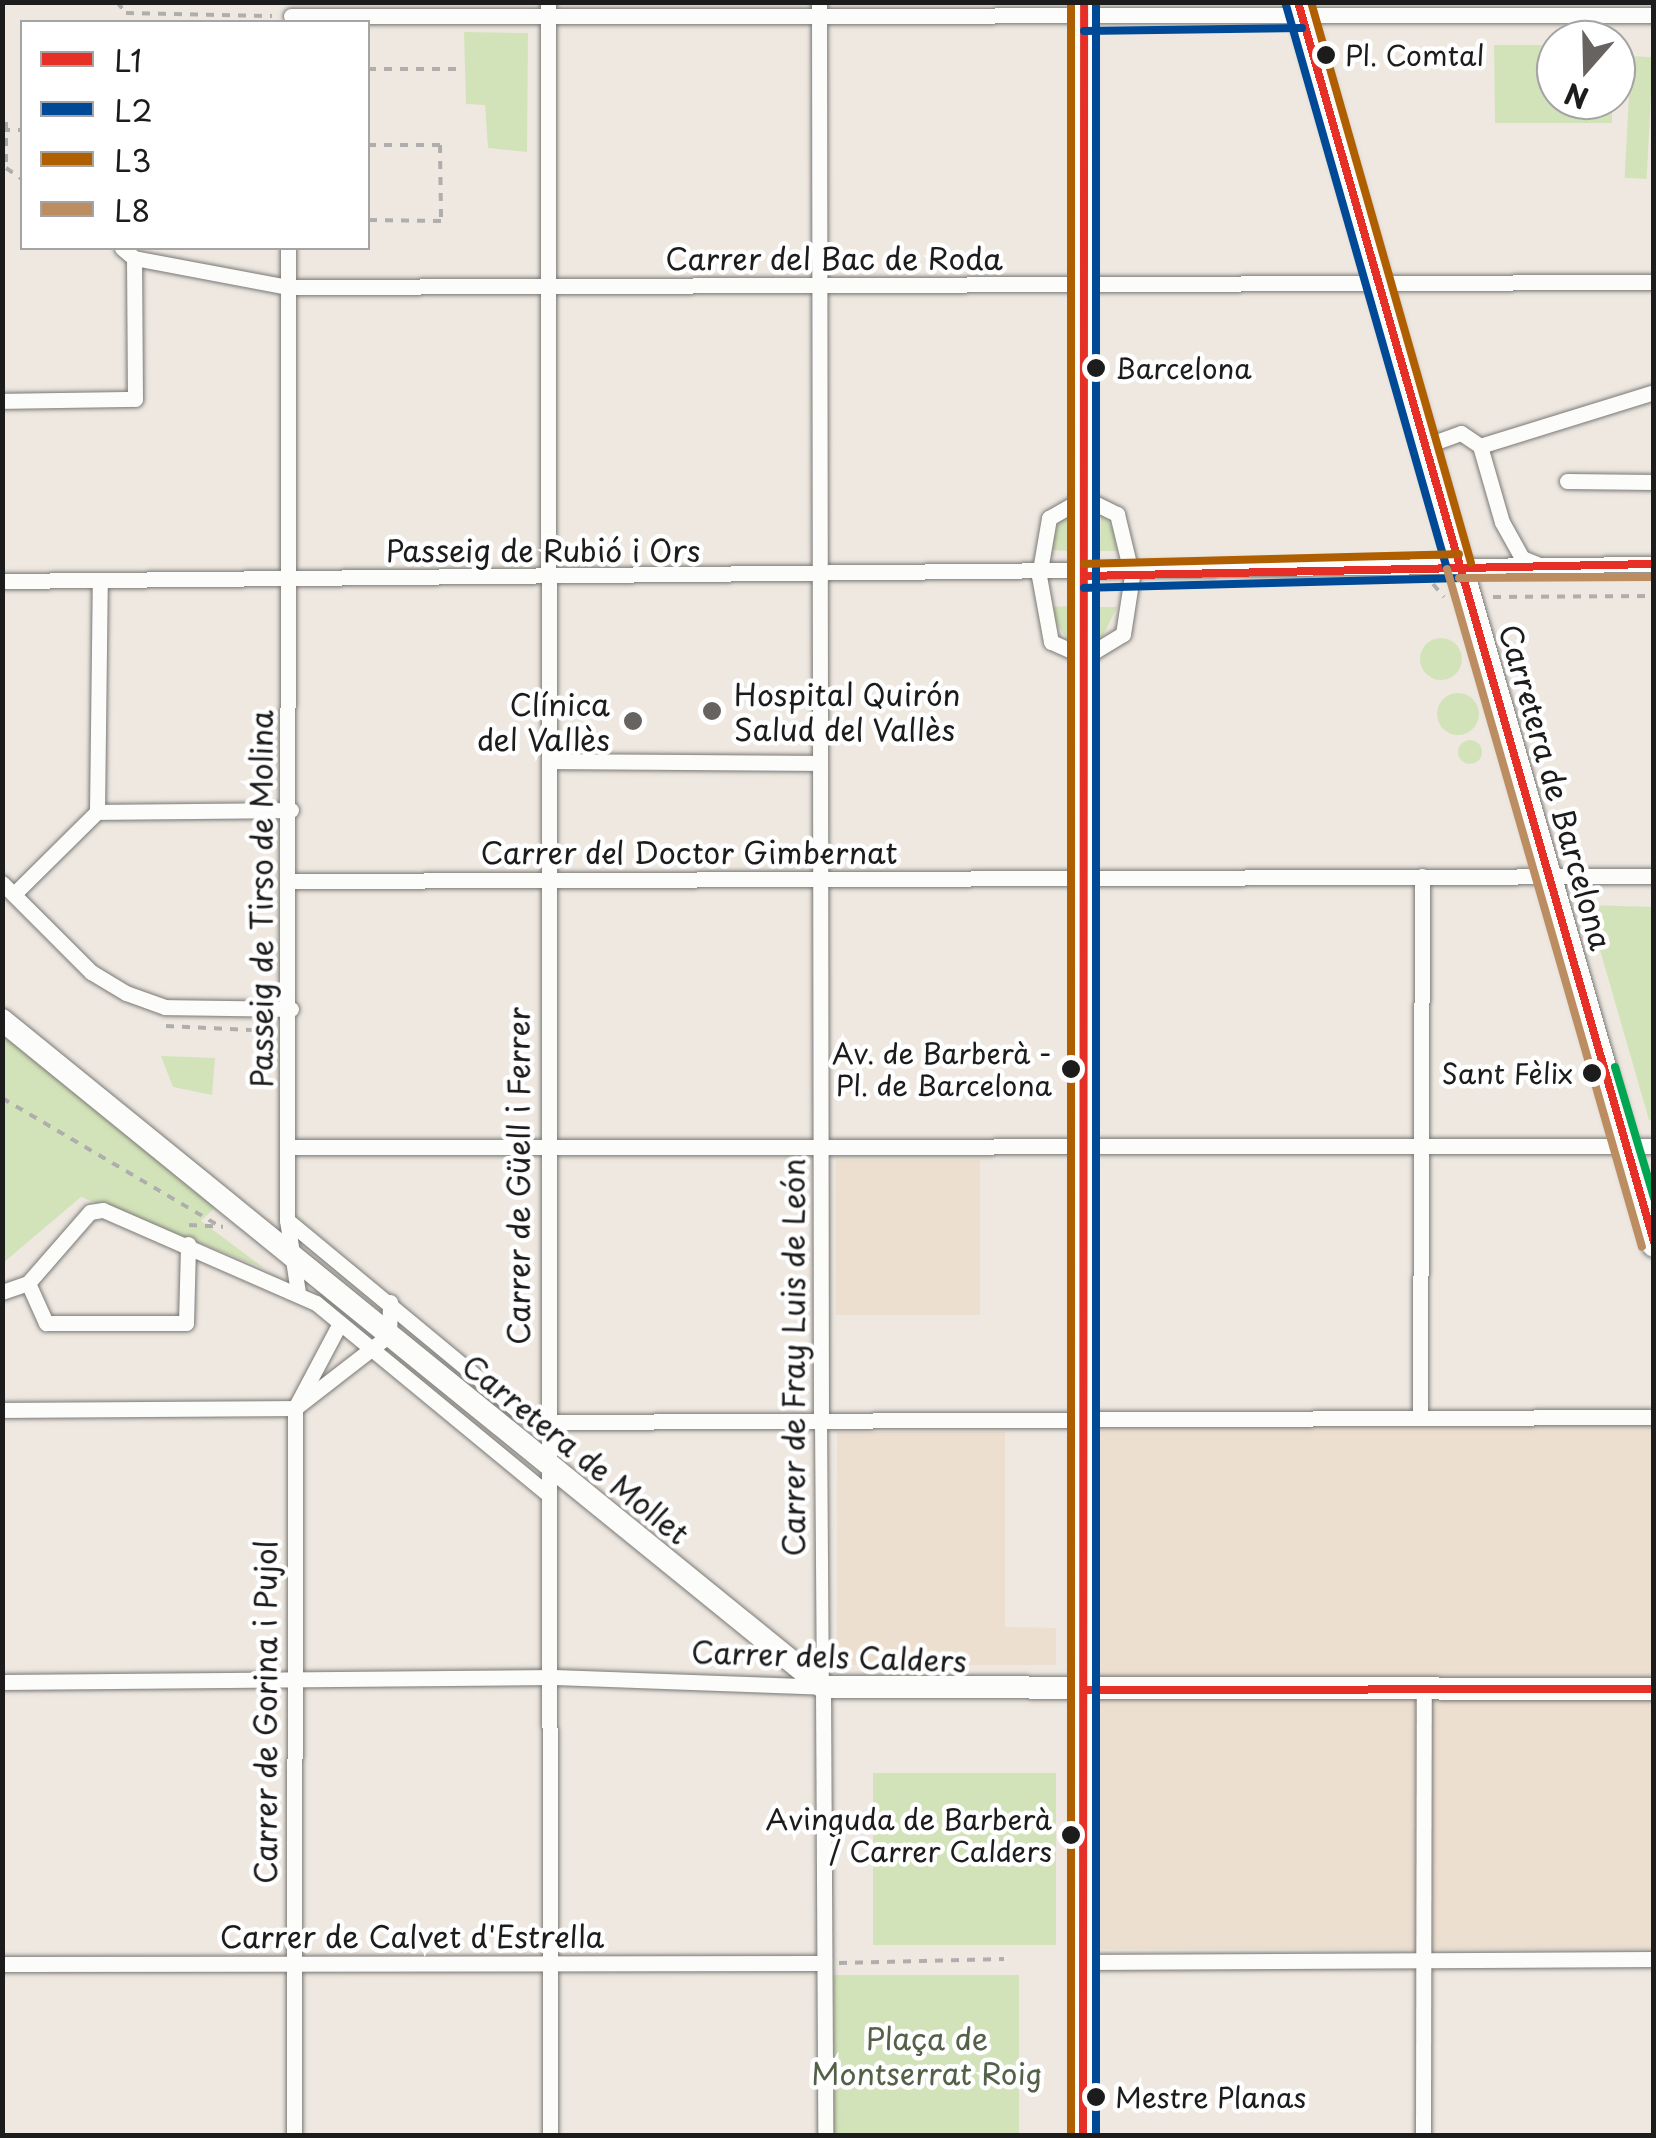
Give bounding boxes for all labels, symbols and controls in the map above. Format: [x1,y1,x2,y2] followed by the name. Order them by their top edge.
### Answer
[20,20,370,250] legend
[1536,20,1636,120] north arrow
[114,37,142,82] text: L1
[1345,38,1485,72] place label: Pl. Comtal
[1316,45,1336,65] marker: Pl. Comtal
[1558,73,1594,121] text: N
[114,87,153,132] text: L2
[114,137,151,182] text: L3
[114,187,150,232] text: L8
[666,240,1002,276] street label: Carrer del Bac de Roda
[1115,351,1252,385] place label: Barcelona
[1086,358,1106,378] marker: Barcelona
[385,532,701,568] street label: Passeig de Rubió i Ors
[1492,618,1620,956] street label: Carretera de Barcelona
[734,676,964,746] place label: Hospital Quirón Salud del Vallès
[477,686,610,756] place label: Clínica del Vallès
[699,698,725,724] marker: Hospital Quirón Salud del Vallès
[620,708,646,734] marker: Clínica del Vallès
[243,709,279,1089] street label: Passeig de Tirso de Molina
[478,834,900,870] street label: Carrer del Doctor Gimbernat
[500,1006,536,1346] street label: Carrer de Güell i Ferrer
[830,1036,1052,1102] place label: Av. de Barberà - Pl. de Barcelona
[1442,1056,1573,1090] place label: Sant Fèlix
[1061,1059,1081,1079] marker: Av. de Barberà - Pl. de Barcelona
[1582,1063,1602,1083] marker: Sant Fèlix
[775,1157,811,1557] street label: Carrer de Fray Luis de León
[454,1345,698,1553] street label: Carretera de Mollet
[247,1539,283,1885] street label: Carrer de Gorina i Pujol
[689,1633,969,1679] street label: Carrer dels Calders
[767,1802,1052,1868] place label: Avinguda de Barberà / Carrer Calders
[1061,1825,1081,1845] marker: Avinguda de Barberà / Carrer Calders
[220,1918,604,1954] street label: Carrer de Calvet d'Estrella
[811,2020,1043,2090] park label: Plaça de Montserrat Roig
[1115,2080,1307,2114] place label: Mestre Planas
[1086,2087,1106,2107] marker: Mestre Planas

